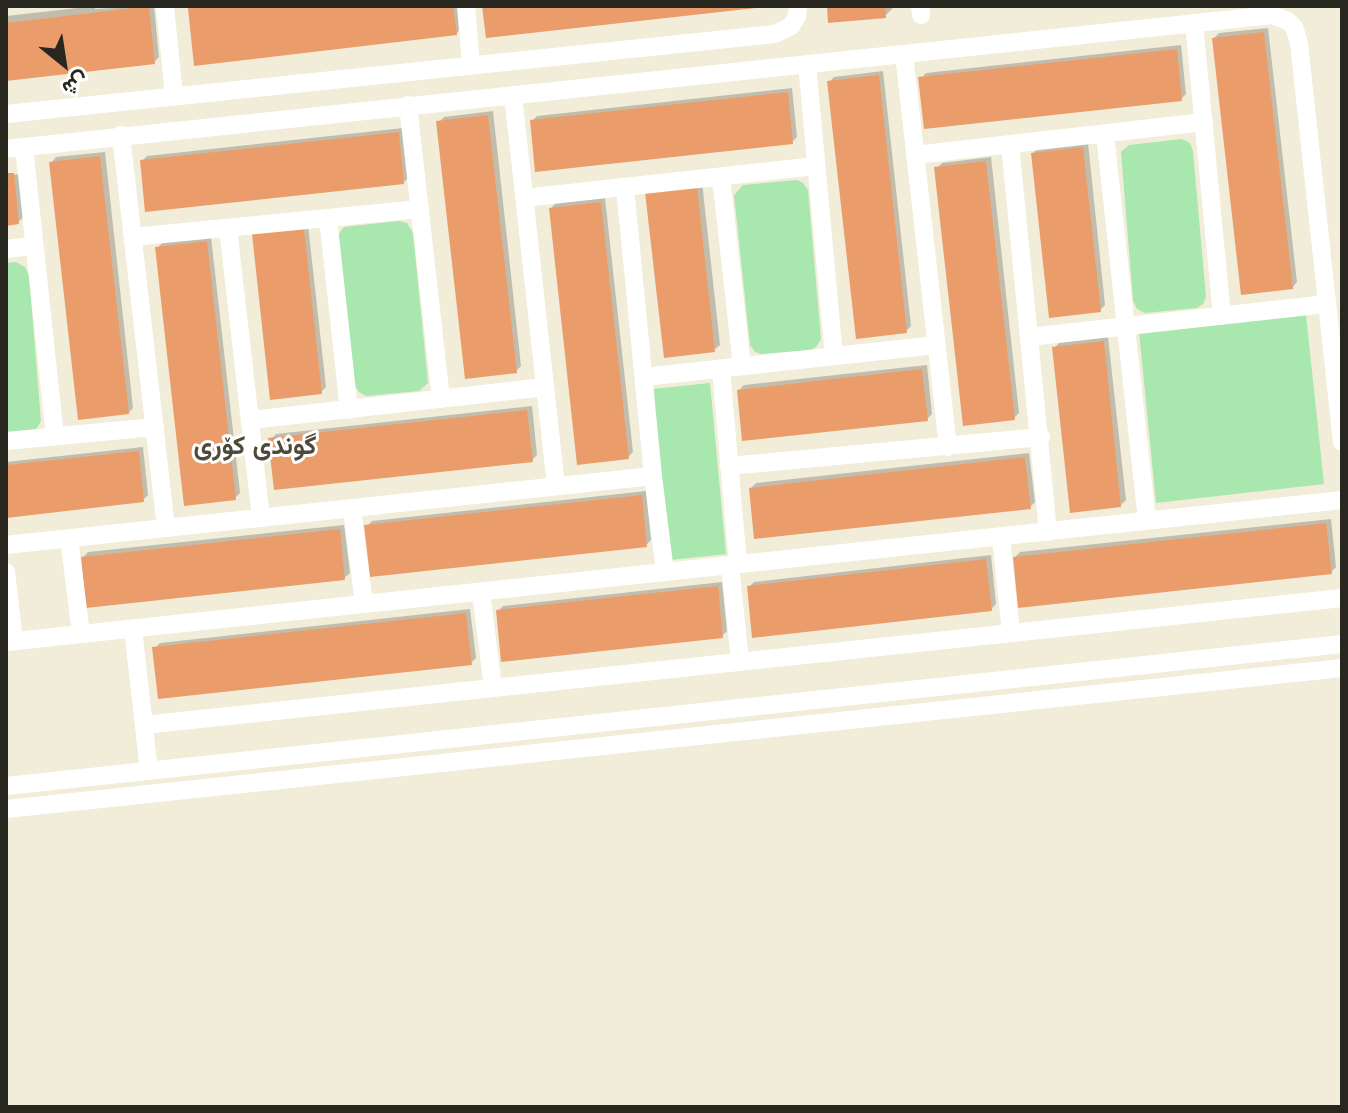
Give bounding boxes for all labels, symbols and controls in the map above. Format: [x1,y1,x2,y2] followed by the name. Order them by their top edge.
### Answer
[24,24,104,104] north arrow
[58,66,94,104] text: ش
[194,430,316,462] district label: گوندی کۆری

